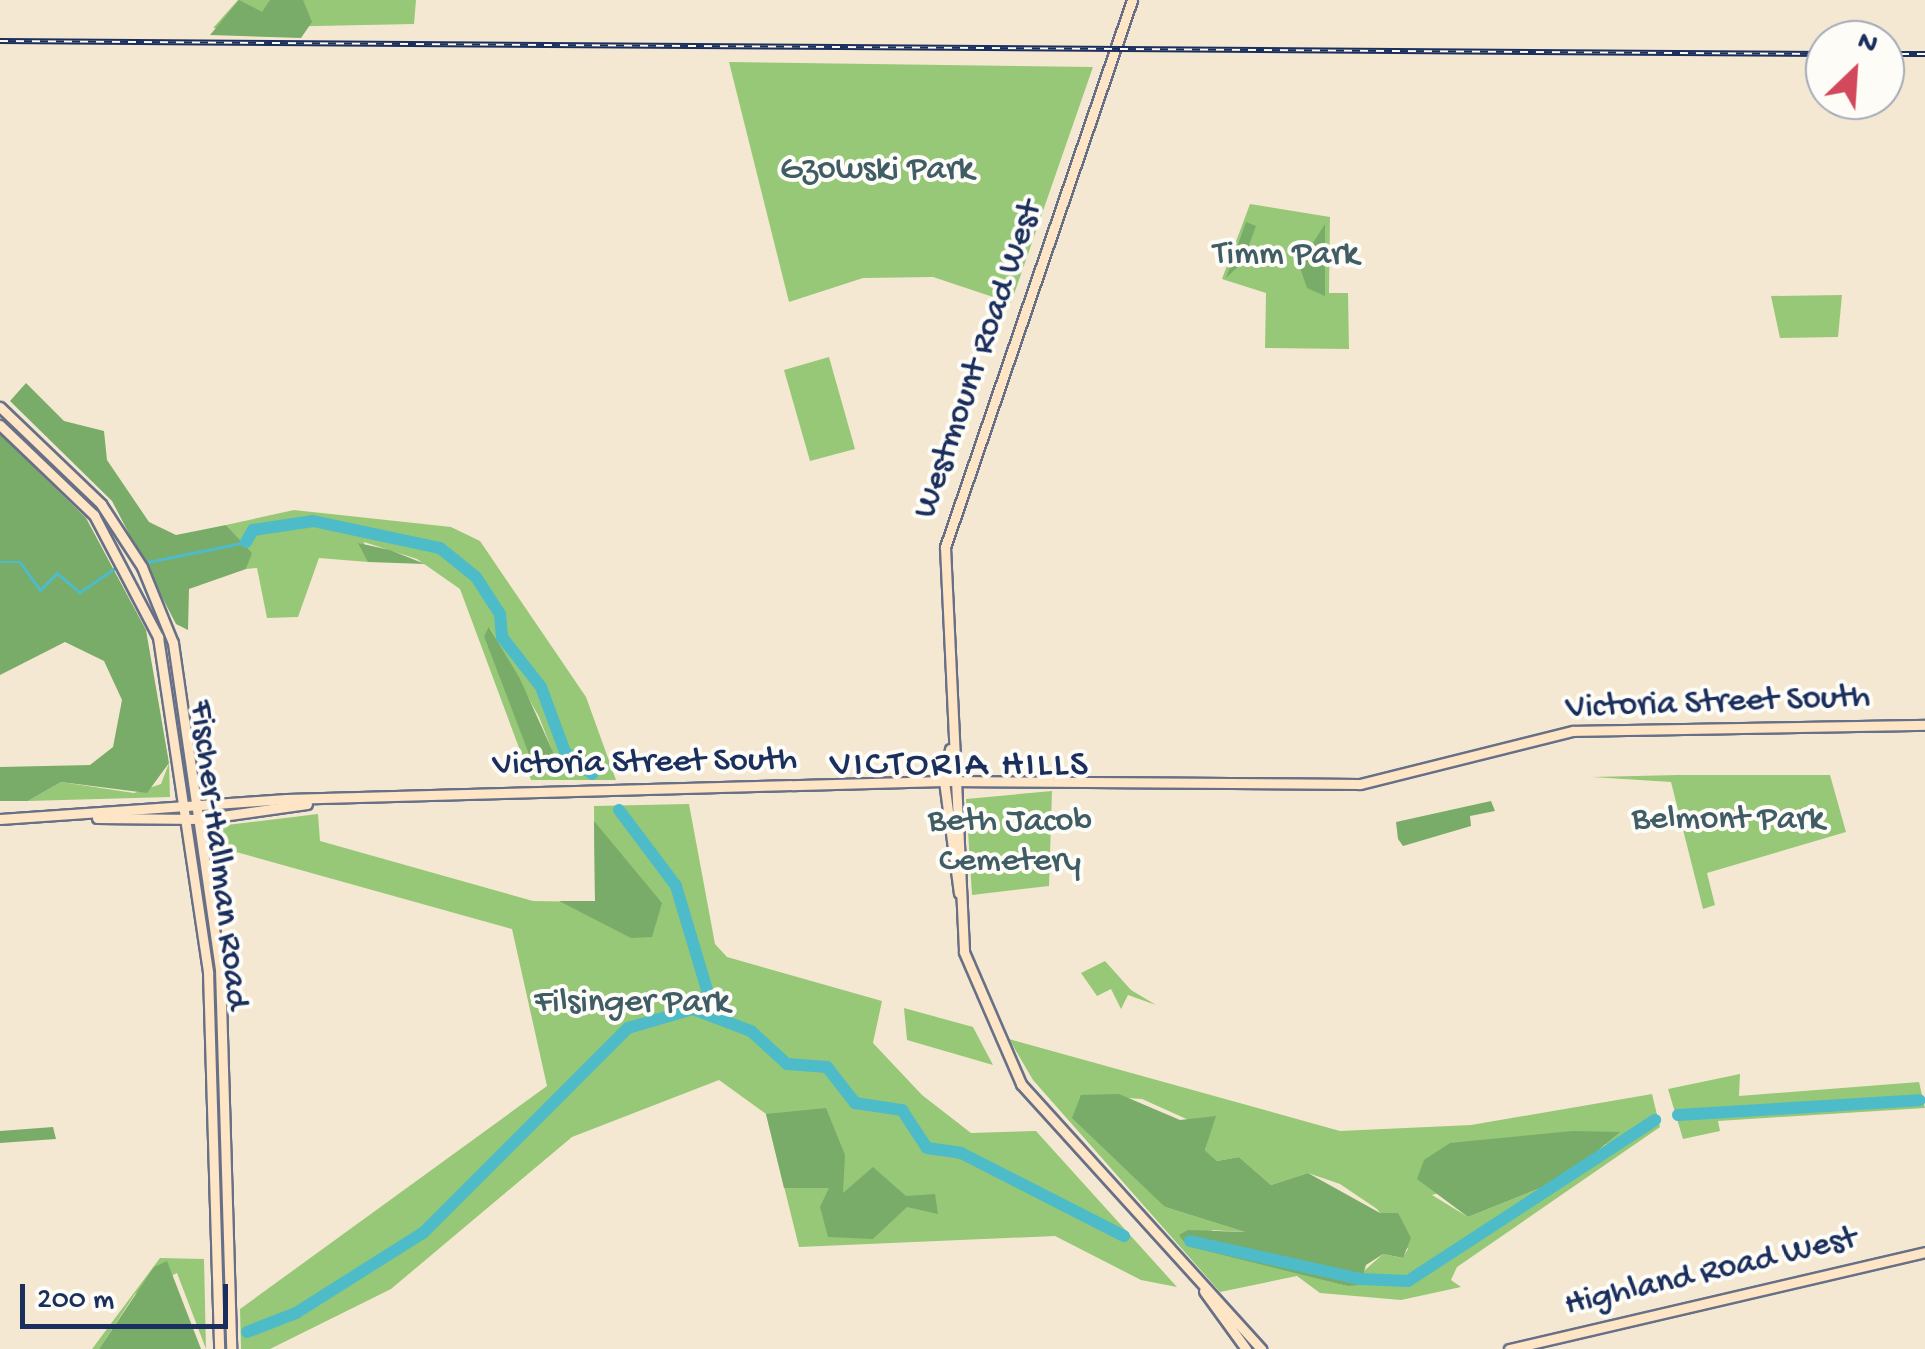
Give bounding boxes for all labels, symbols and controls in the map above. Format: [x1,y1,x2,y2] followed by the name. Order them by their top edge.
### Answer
[1805,20,1905,120] north arrow
[1852,25,1882,63] text: N
[780,150,974,192] park label: Gzowski Park
[906,196,1054,524] street label: Westmount Road West
[1213,235,1359,277] park label: Timm Park
[1565,678,1871,730] street label: Victoria Street South
[177,698,257,1012] street label: Fischer-Hallman Road
[492,740,798,788] street label: Victoria Street South
[830,744,1090,790] district label: VICTORIA HILLS
[1632,800,1824,842] park label: Belmont Park
[928,802,1092,884] park label: Beth Jacob Cemetery
[534,983,730,1025] park label: Filsinger Park
[1561,1219,1861,1327] street label: Highland Road West
[25,1264,232,1326] scale bar
[37,1284,114,1319] text: 200 m

